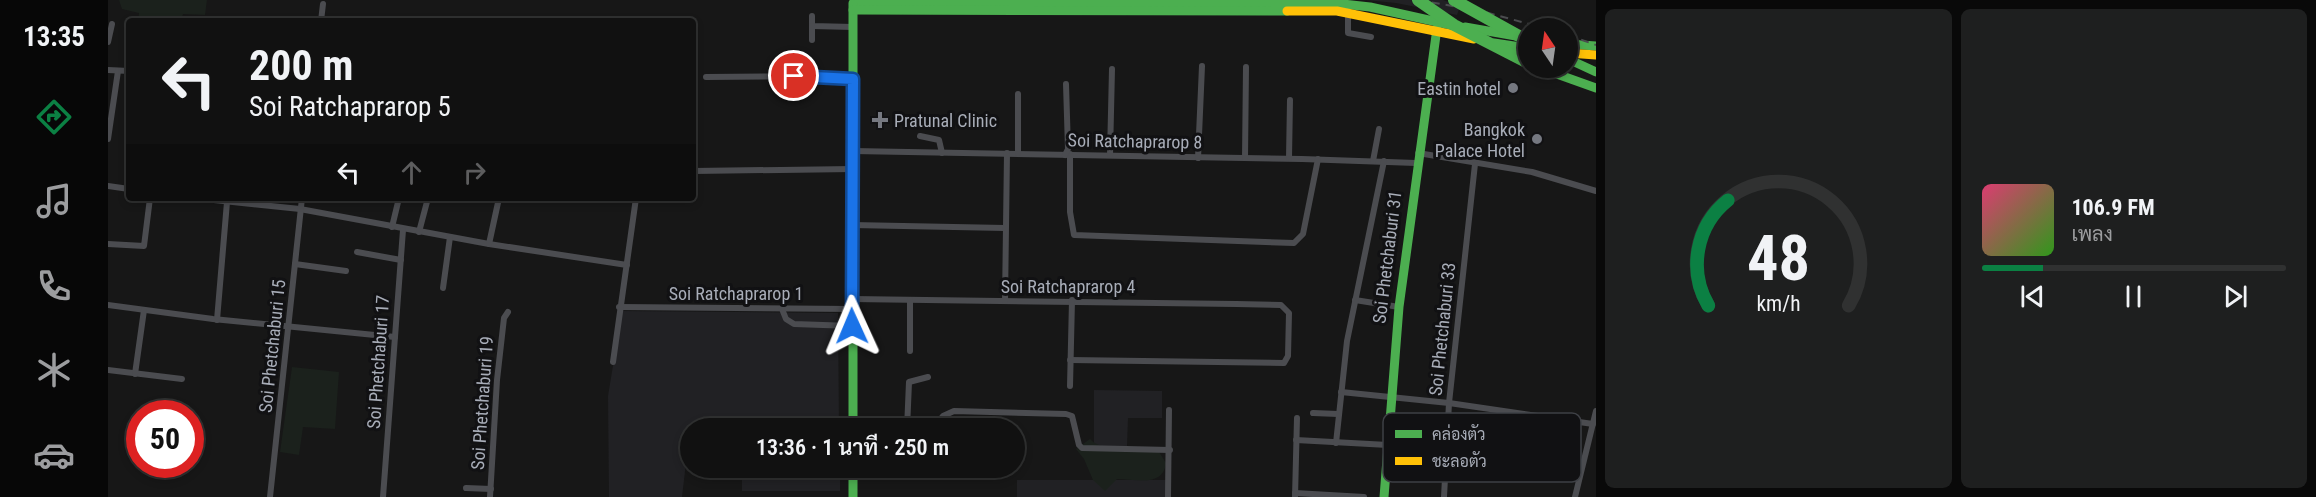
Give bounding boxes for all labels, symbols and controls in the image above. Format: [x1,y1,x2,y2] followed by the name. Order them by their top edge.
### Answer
[1518,18,1578,78] north arrow
[1518,18,1578,78] map controls
[23,21,85,53] text: 13:35
[249,41,354,90] text: 200 m
[150,42,228,120] icon: left
[768,50,819,101] pin
[777,59,810,92] icon: arrive
[1417,78,1501,99] place label: Eastin hotel
[1506,81,1520,95] marker: Eastin hotel
[249,91,451,123] text: Soi Ratchaprarop 5
[33,96,75,138] icon: directions
[894,110,997,131] place label: Pratunal Clinic
[871,111,889,129] marker: Pratunal Clinic
[1435,119,1525,161] place label: Bangkok Palace Hotel
[1068,129,1202,153] street label: Soi Ratchaprarop 8
[1530,132,1544,146] marker: Bangkok Palace Hotel
[332,156,365,189] icon: left
[395,156,428,189] icon: ahead
[458,156,491,189] icon: right
[33,180,75,222] icon: music
[1368,189,1406,325] street label: Soi Phetchaburi 31
[2072,195,2155,220] text: 106.9 FM
[1747,222,1810,295] text: 48
[2072,222,2113,246] text: เพลง
[1425,261,1459,397] street label: Soi Phetchaburi 33
[33,265,75,307] icon: phone
[1001,276,1135,297] street label: Soi Ratchaprarop 4
[255,278,289,414] street label: Soi Phetchaburi 15
[2016,280,2049,313] icon: previous
[2117,280,2150,313] icon: pause
[2219,280,2252,313] icon: next
[669,283,803,304] street label: Soi Ratchaprarop 1
[1756,291,1800,316] text: km/h
[363,294,393,429] street label: Soi Phetchaburi 17
[820,294,884,358] position arrow
[467,336,497,470] street label: Soi Phetchaburi 19
[33,349,75,391] icon: climate
[126,400,204,478] speed limit sign: 50
[1383,413,1581,482] legend
[1432,424,1486,444] text: คล่องตัว
[33,434,75,476] icon: car
[756,435,949,460] text: 13:36 · 1 นาที · 250 m
[1432,451,1487,471] text: ชะลอตัว

